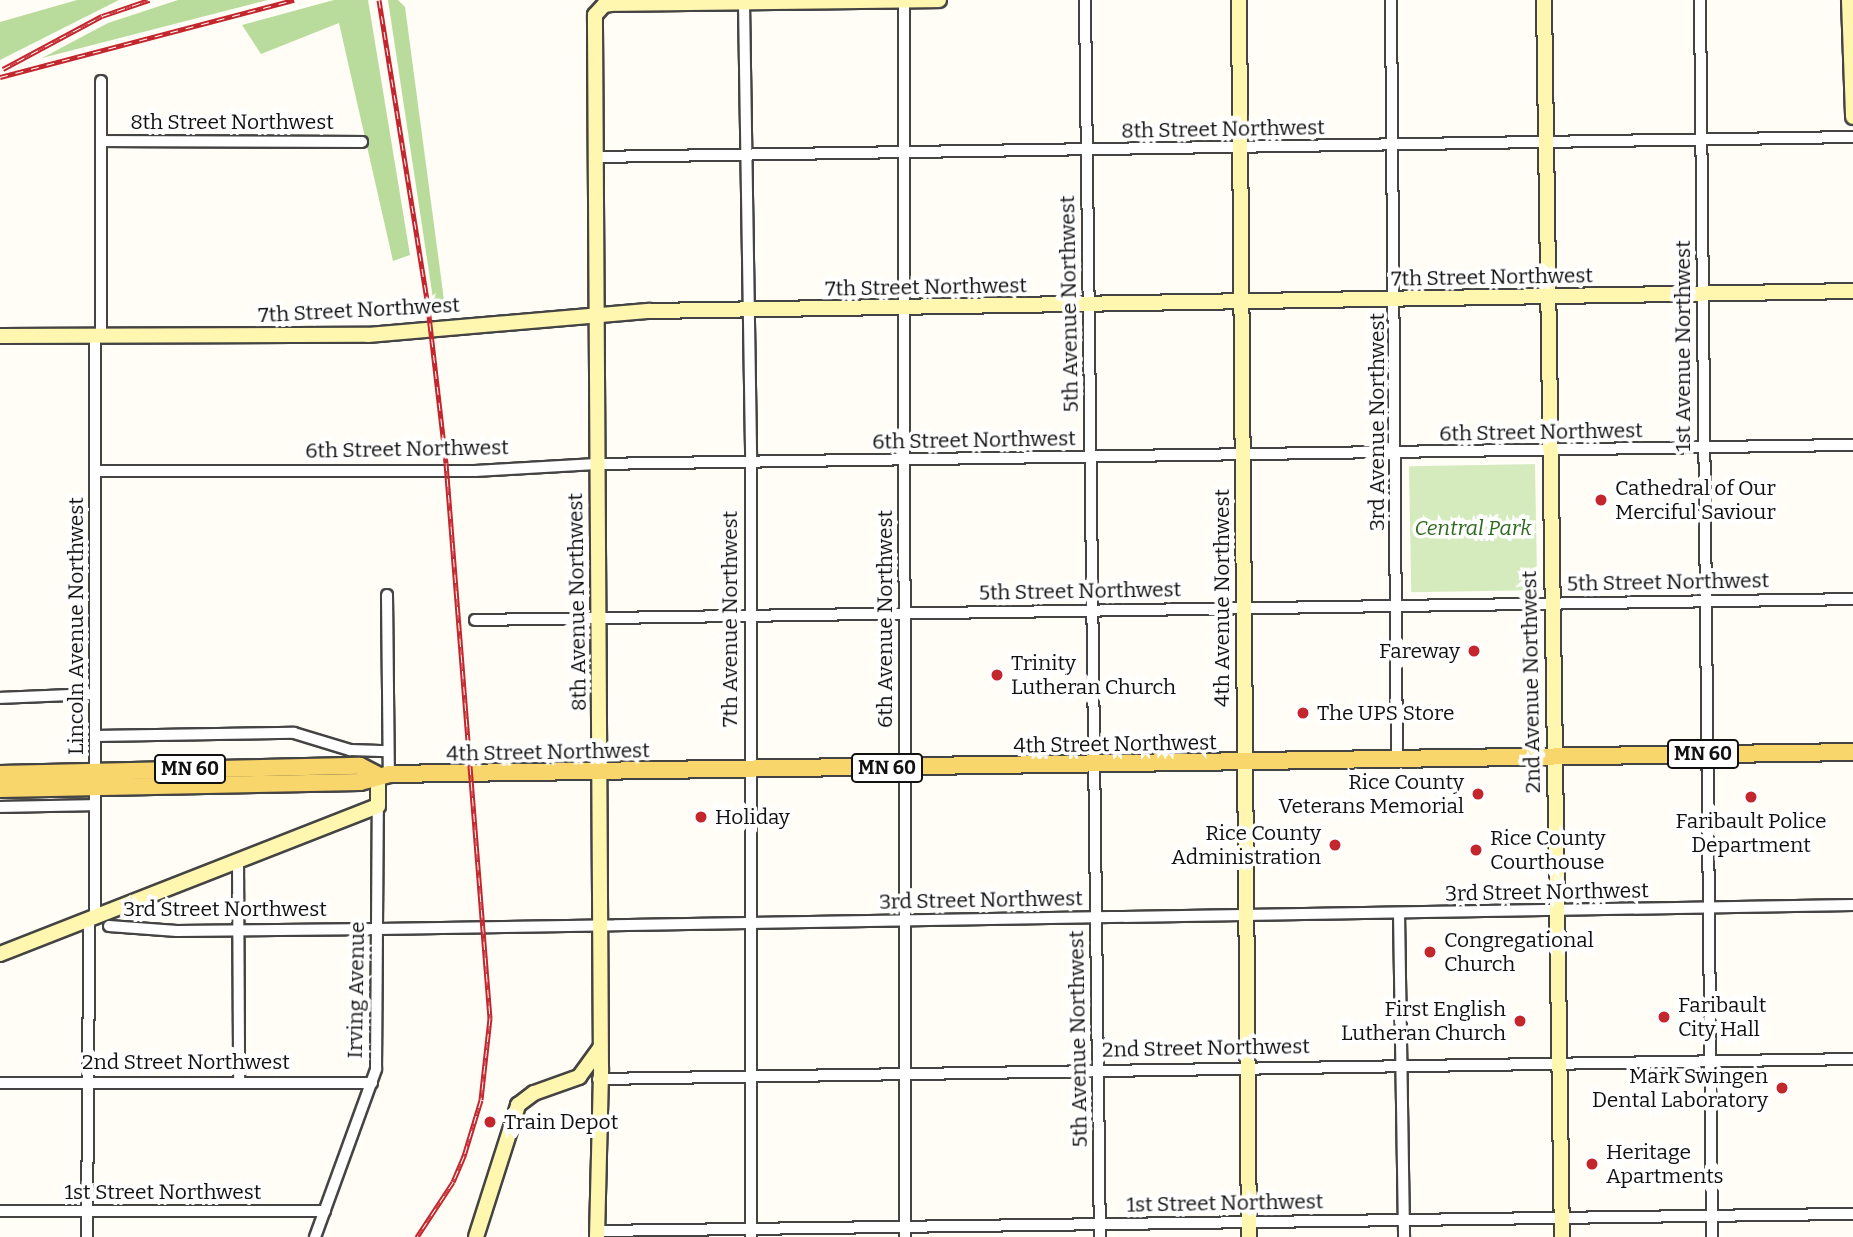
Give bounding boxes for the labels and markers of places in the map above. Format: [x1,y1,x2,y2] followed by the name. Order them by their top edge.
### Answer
[1615,475,1776,525] place label: Cathedral of Our Merciful Saviour
[1593,492,1609,508] marker: Cathedral of Our Merciful Saviour
[1379,638,1460,664] place label: Fareway
[1466,643,1482,659] marker: Fareway
[1011,650,1176,700] place label: Trinity Lutheran Church
[989,667,1005,683] marker: Trinity Lutheran Church
[1317,700,1454,726] place label: The UPS Store
[1295,705,1311,721] marker: The UPS Store
[1279,769,1464,819] place label: Rice County Veterans Memorial
[1470,786,1486,802] marker: Rice County Veterans Memorial
[1743,789,1759,805] marker: Faribault Police Department
[715,804,790,830] place label: Holiday
[1676,808,1826,858] place label: Faribault Police Department
[693,809,709,825] marker: Holiday
[1171,820,1321,870] place label: Rice County Administration
[1490,825,1606,875] place label: Rice County Courthouse
[1327,837,1343,853] marker: Rice County Administration
[1468,842,1484,858] marker: Rice County Courthouse
[1444,927,1594,977] place label: Congregational Church
[1422,944,1438,960] marker: Congregational Church
[1678,992,1766,1042] place label: Faribault City Hall
[1341,996,1506,1046] place label: First English Lutheran Church
[1656,1009,1672,1025] marker: Faribault City Hall
[1512,1013,1528,1029] marker: First English Lutheran Church
[1592,1063,1768,1113] place label: Mark Swingen Dental Laboratory
[1774,1080,1790,1096] marker: Mark Swingen Dental Laboratory
[504,1109,618,1135] place label: Train Depot
[482,1114,498,1130] marker: Train Depot
[1606,1139,1724,1189] place label: Heritage Apartments
[1584,1156,1600,1172] marker: Heritage Apartments

